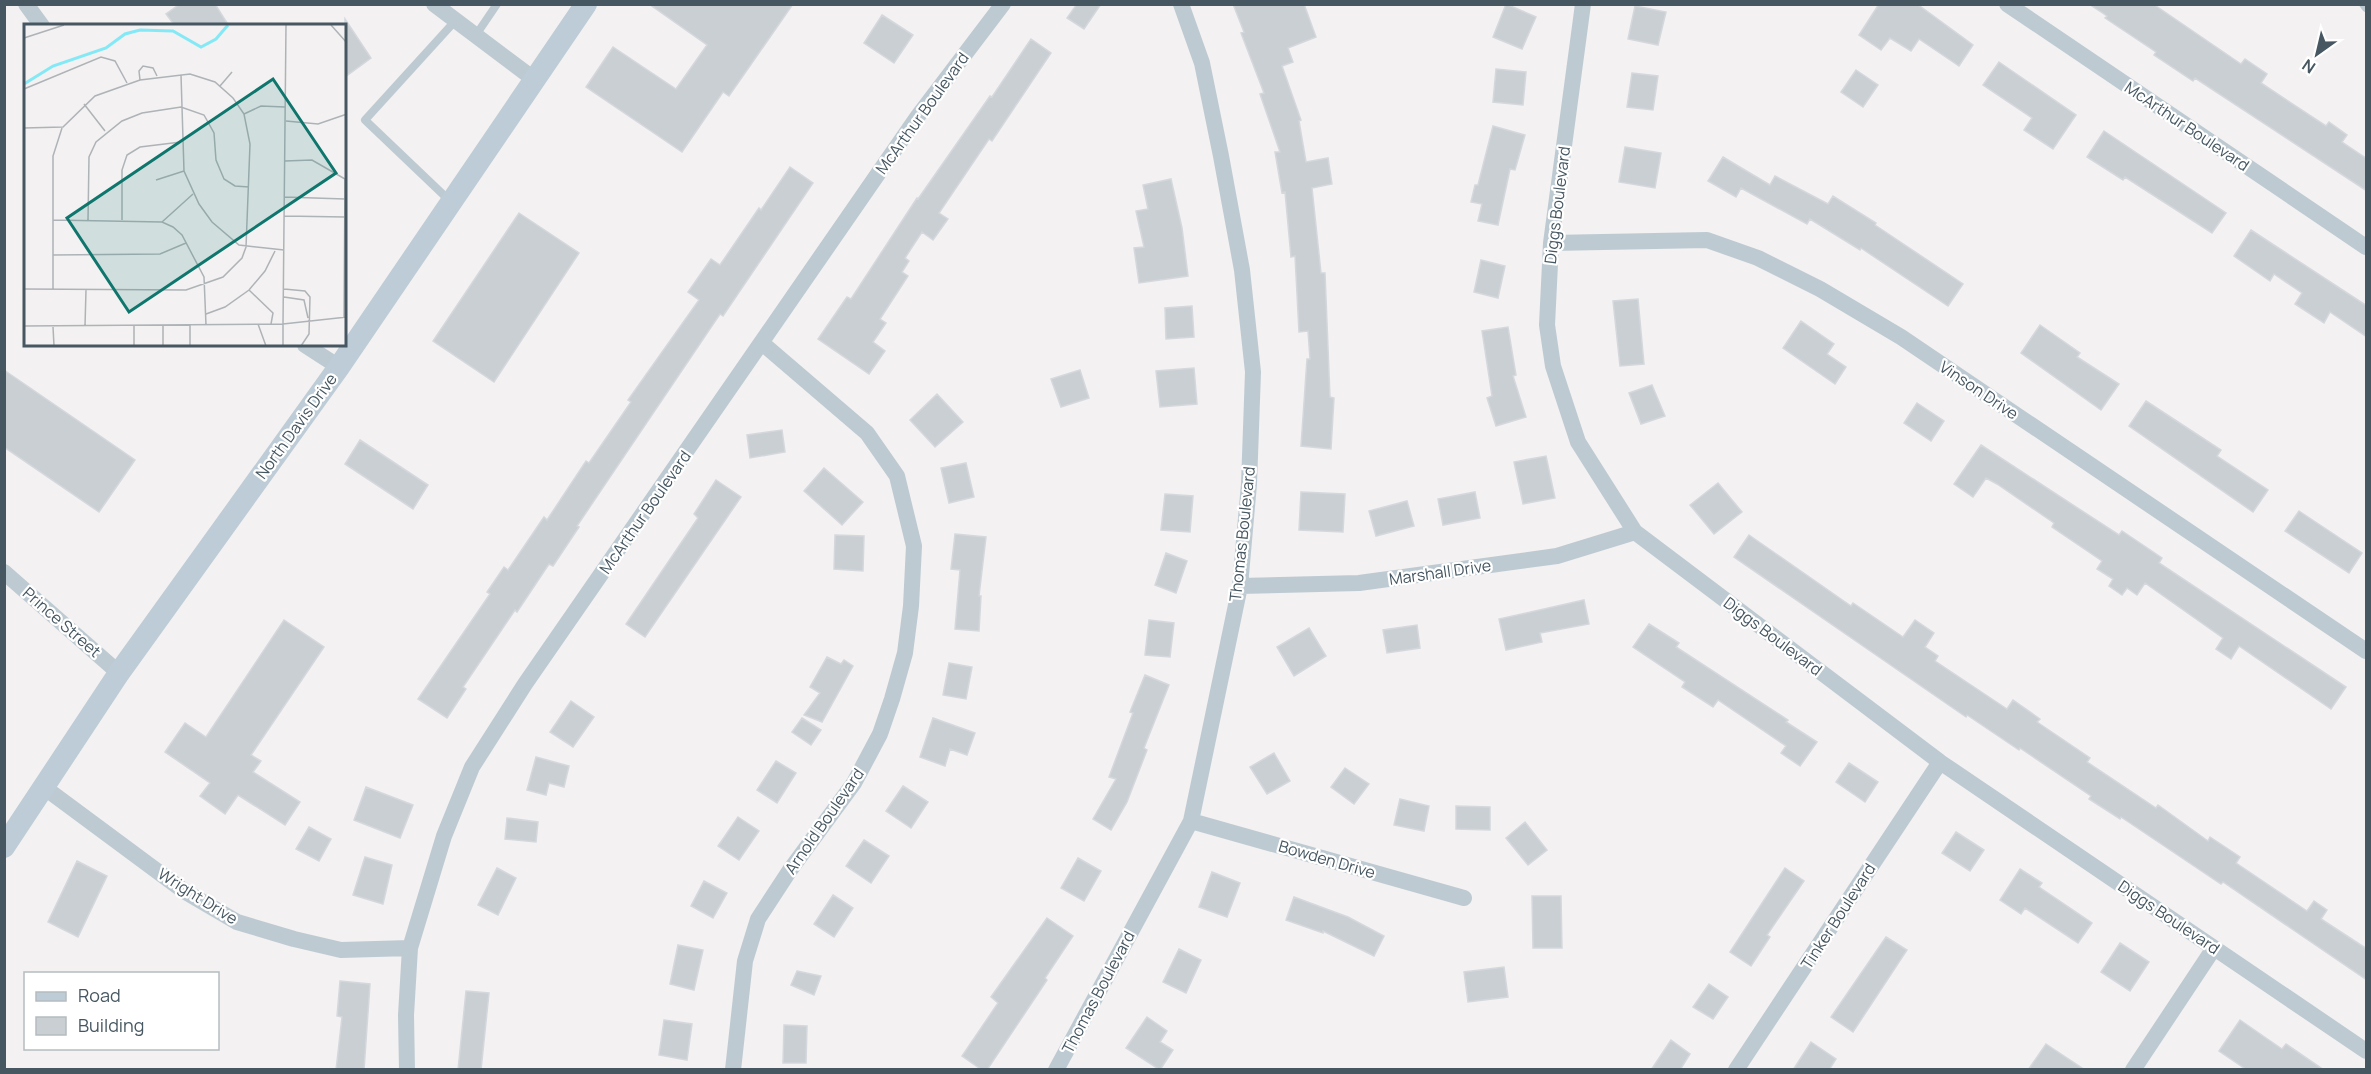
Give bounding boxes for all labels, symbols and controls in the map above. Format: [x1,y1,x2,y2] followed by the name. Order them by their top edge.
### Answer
[24,24,346,346] inset map
[2287,24,2347,84] north arrow
[870,48,974,178] street label: McArthur Boulevard
[2298,54,2320,79] text: N
[2120,76,2254,176] street label: McArthur Boulevard
[1539,145,1575,265] street label: Diggs Boulevard
[1935,356,2023,424] street label: Vinson Drive
[250,369,342,483] street label: North Davis Drive
[594,446,696,578] street label: McArthur Boulevard
[1224,465,1260,603] street label: Thomas Boulevard
[1388,554,1492,590] street label: Marshall Drive
[18,582,106,662] street label: Prince Street
[1719,592,1827,680] street label: Diggs Boulevard
[779,764,869,878] street label: Arnold Boulevard
[1276,835,1378,883] street label: Bowden Drive
[1796,859,1880,973] street label: Tinker Boulevard
[154,863,242,929] street label: Wright Drive
[2114,875,2224,959] street label: Diggs Boulevard
[1056,927,1140,1057] street label: Thomas Boulevard
[24,972,219,1050] legend
[78,983,121,1007] text: Road
[78,1013,144,1037] text: Building

